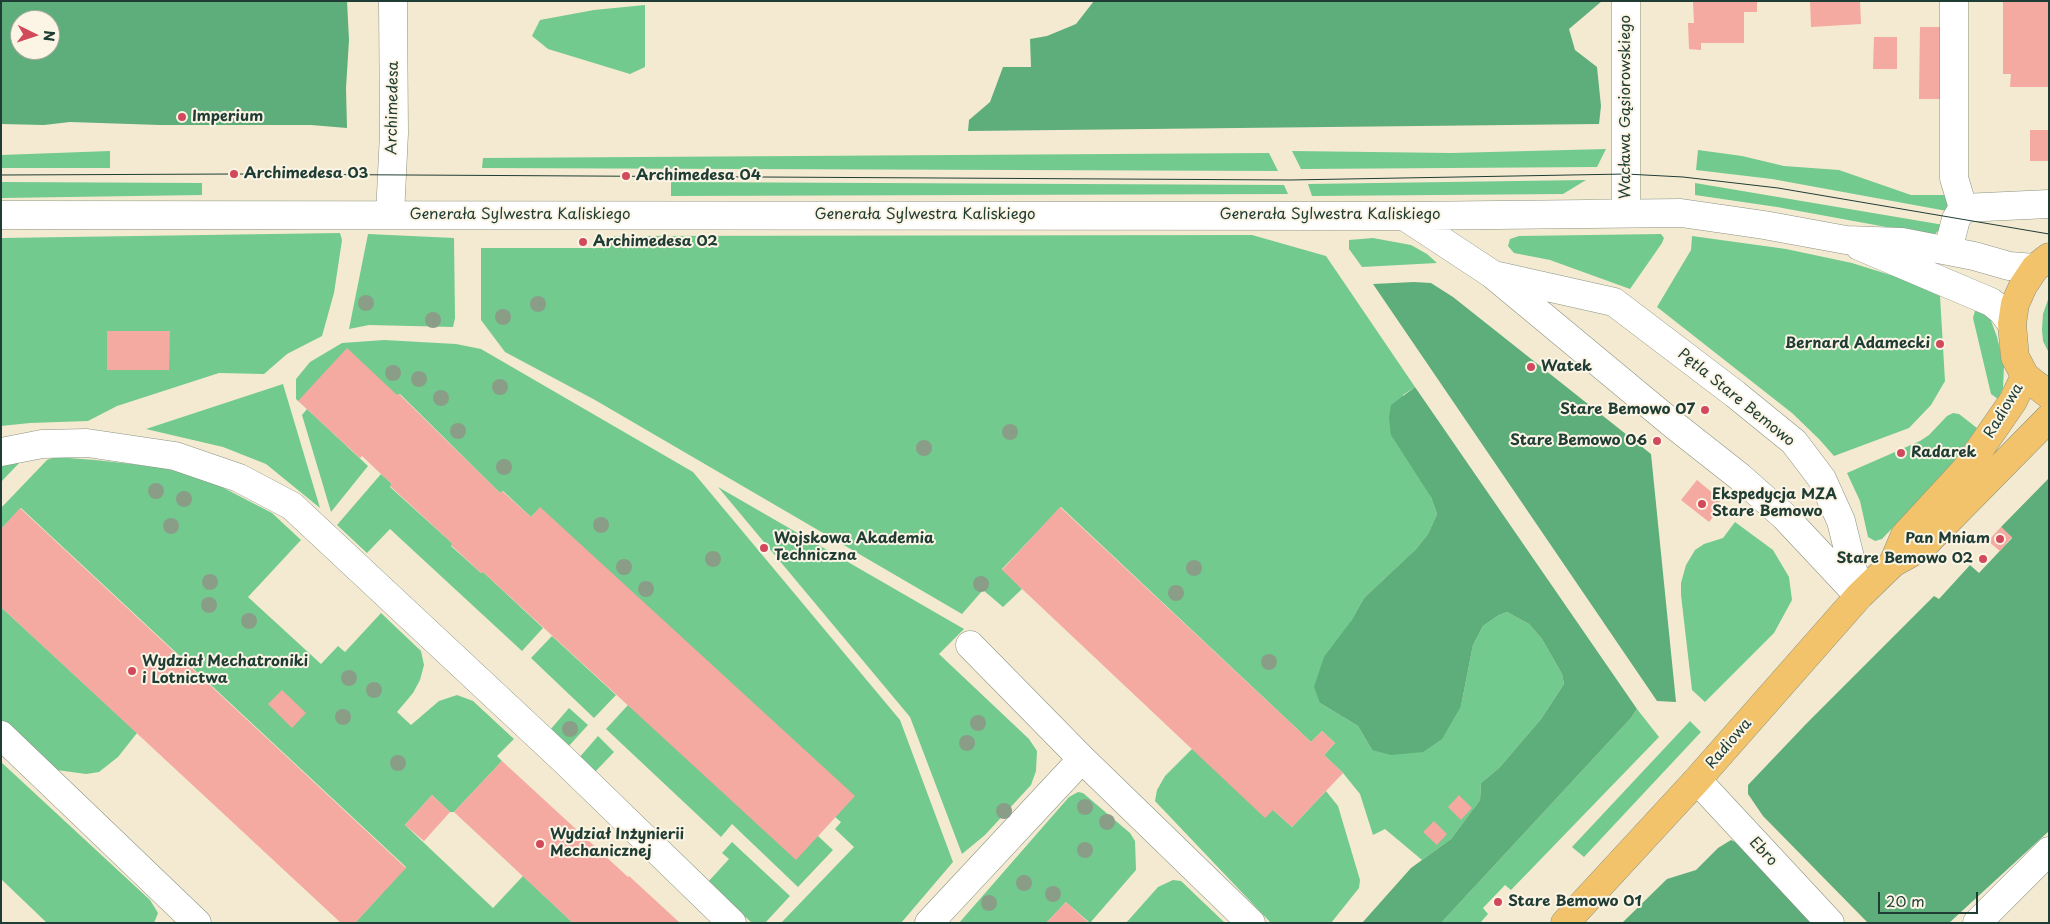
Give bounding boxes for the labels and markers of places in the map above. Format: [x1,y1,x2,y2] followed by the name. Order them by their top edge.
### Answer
[192,108,263,126] place label: Imperium
[176,111,188,123] marker: Imperium
[244,165,368,183] place label: Archimedesa 03
[636,167,761,185] place label: Archimedesa 04
[228,168,240,180] marker: Archimedesa 03
[620,170,632,182] marker: Archimedesa 04
[593,233,718,251] place label: Archimedesa 02
[577,236,589,248] marker: Archimedesa 02
[1785,335,1930,353] place label: Bernard Adamecki
[1934,338,1946,350] marker: Bernard Adamecki
[1541,358,1592,376] place label: Watek
[1525,361,1537,373] marker: Watek
[1560,401,1695,419] place label: Stare Bemowo 07
[1699,404,1711,416] marker: Stare Bemowo 07
[1510,432,1647,450] place label: Stare Bemowo 06
[1651,435,1663,447] marker: Stare Bemowo 06
[1911,444,1977,462] place label: Radarek
[1895,447,1907,459] marker: Radarek
[1712,486,1837,521] place label: Ekspedycja MZA Stare Bemowo
[1696,498,1708,510] marker: Ekspedycja MZA Stare Bemowo
[774,530,934,565] place label: Wojskowa Akademia Techniczna
[1905,530,1990,548] place label: Pan Mniam
[1994,533,2006,545] marker: Pan Mniam
[758,542,770,554] marker: Wojskowa Akademia Techniczna
[1836,550,1973,568] place label: Stare Bemowo 02
[1977,553,1989,565] marker: Stare Bemowo 02
[142,653,308,688] place label: Wydział Mechatroniki i Lotnictwa
[126,665,138,677] marker: Wydział Mechatroniki i Lotnictwa
[550,826,684,861] place label: Wydział Inżynierii Mechanicznej
[534,838,546,850] marker: Wydział Inżynierii Mechanicznej
[1508,893,1642,911] place label: Stare Bemowo 01
[1492,896,1504,908] marker: Stare Bemowo 01

